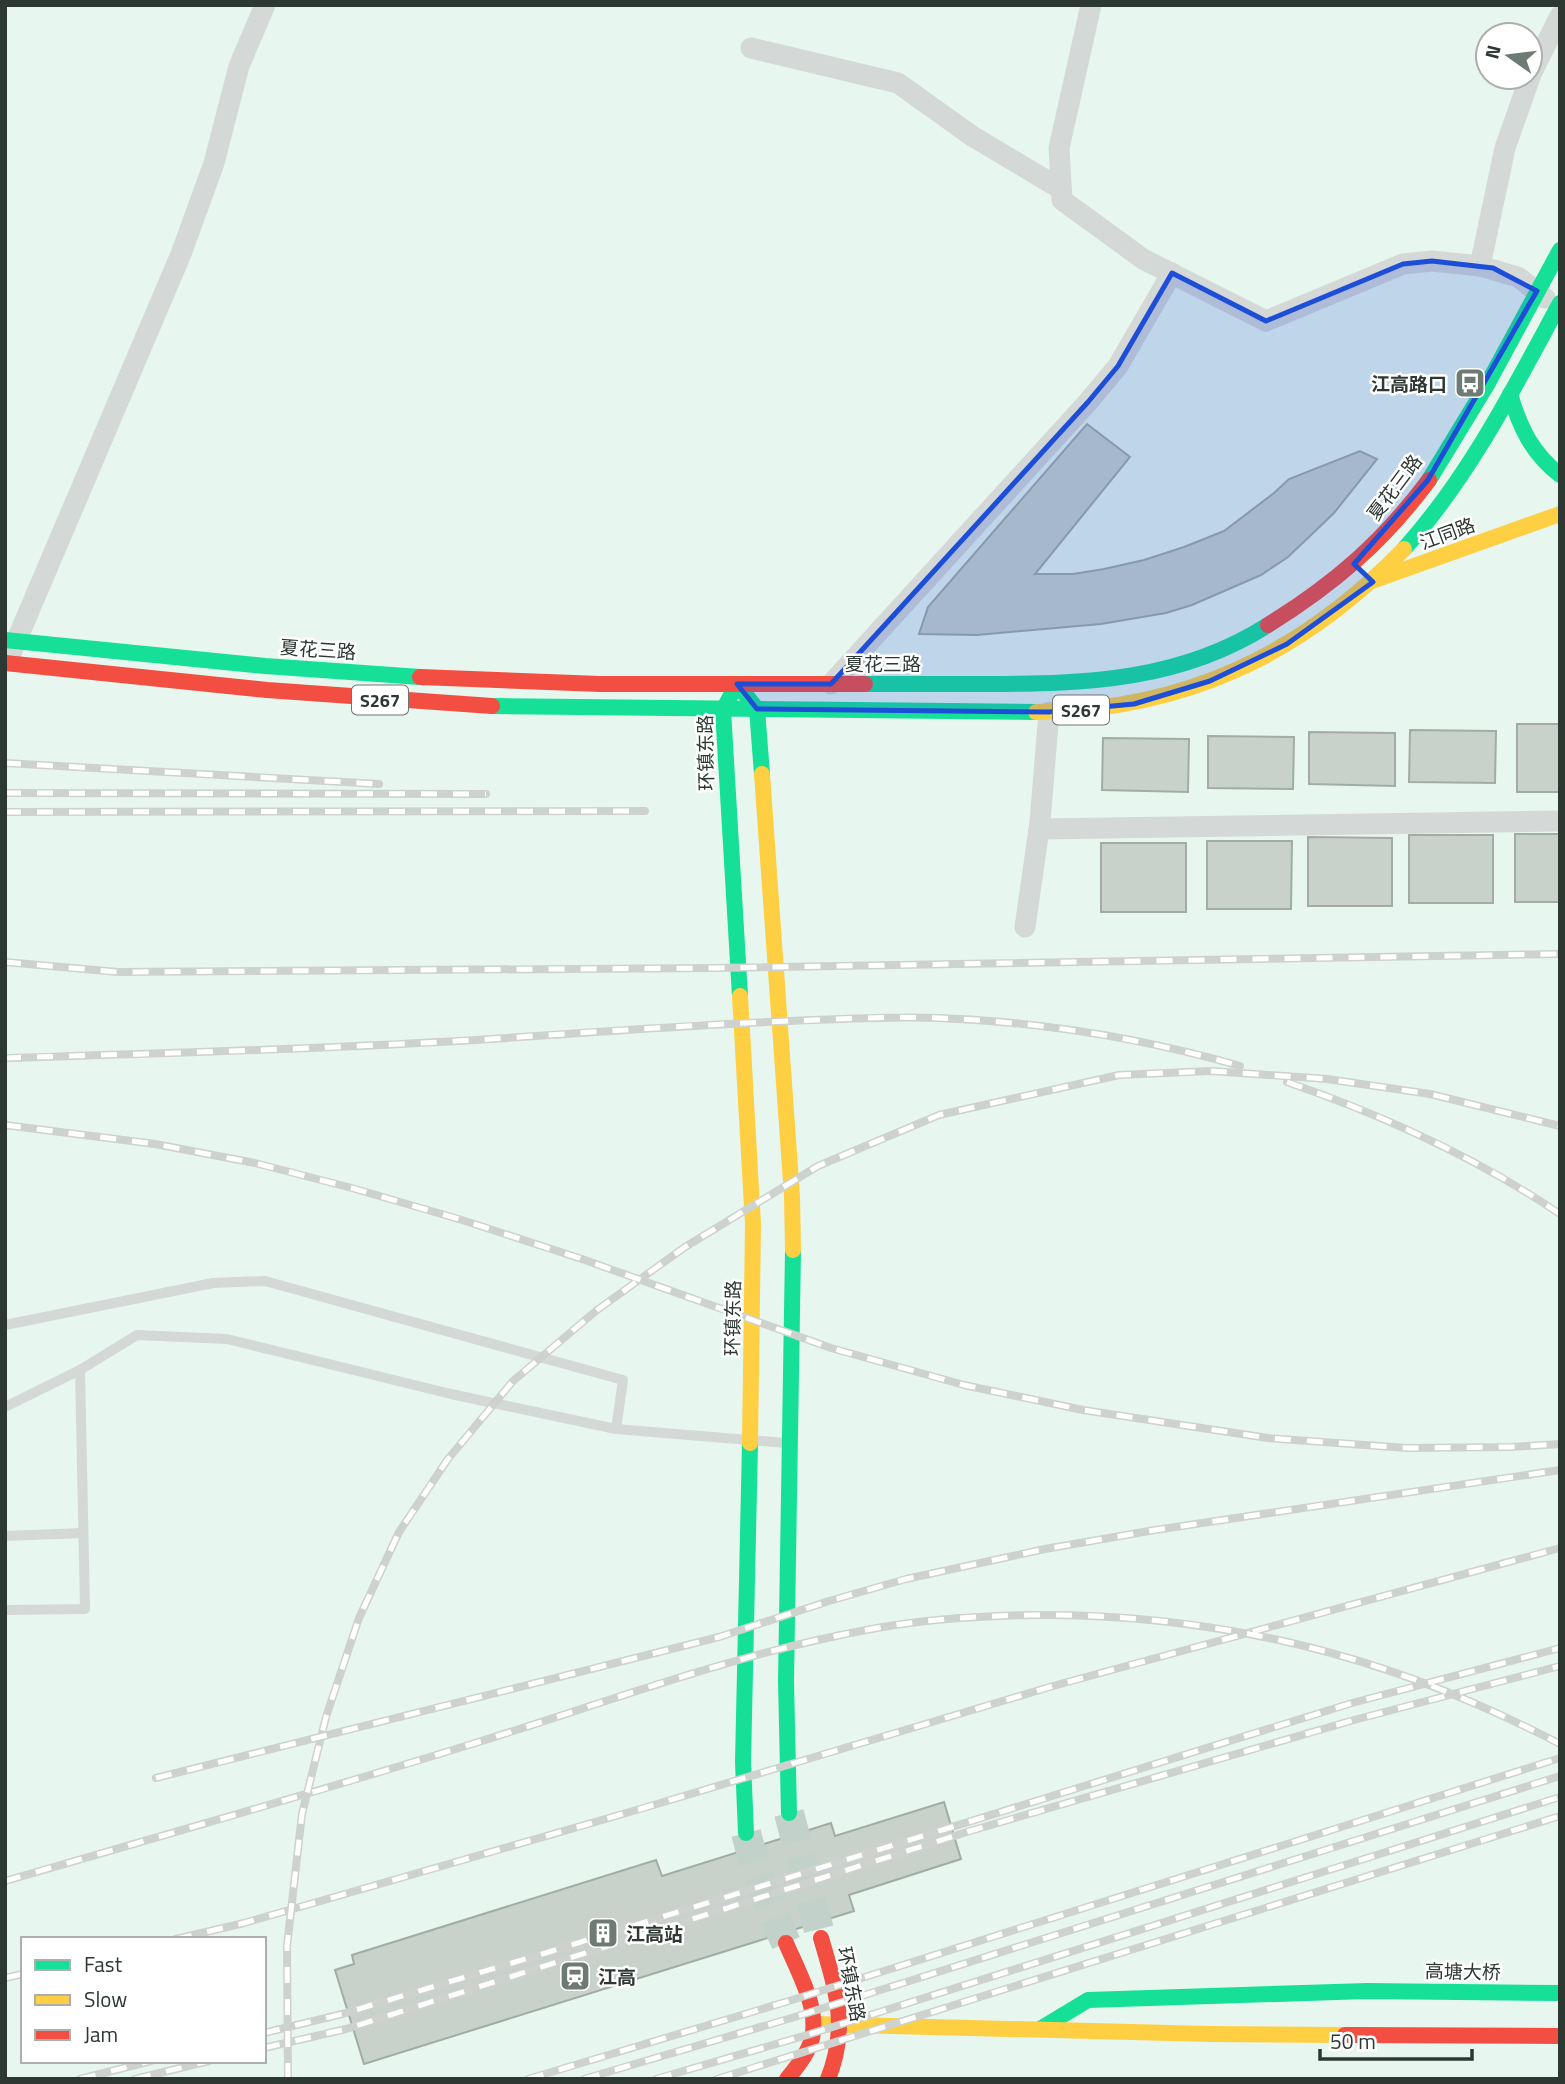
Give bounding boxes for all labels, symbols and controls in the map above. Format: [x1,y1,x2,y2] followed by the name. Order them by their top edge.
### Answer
[1474,21,1544,91] north arrow
[1476,42,1508,62] text: N
[1453,366,1487,400] bus stop icon: 江高路口
[1371,369,1447,398] place label: 江高路口
[1360,448,1428,526] street label: 夏花三路
[1415,510,1479,556] street label: 江同路
[279,632,357,666] street label: 夏花三路
[845,649,921,678] street label: 夏花三路
[352,686,408,714] road number: S267
[1053,696,1109,724] road number: S267
[690,715,720,791] street label: 环镇东路
[717,1280,747,1356] street label: 环镇东路
[586,1916,620,1950] building icon: 江高站
[626,1919,683,1948] place label: 江高站
[21,1937,266,2063] legend
[831,1944,873,2024] street label: 环镇东路
[84,1948,123,1980] text: Fast
[1425,1956,1501,1986] street label: 高塘大桥
[558,1959,592,1993] station icon: 江高
[598,1962,636,1991] place label: 江高
[84,1983,127,2015] text: Slow
[84,2018,118,2050] text: Jam
[1320,2018,1472,2062] scale bar
[1330,2025,1376,2057] text: 50 m

